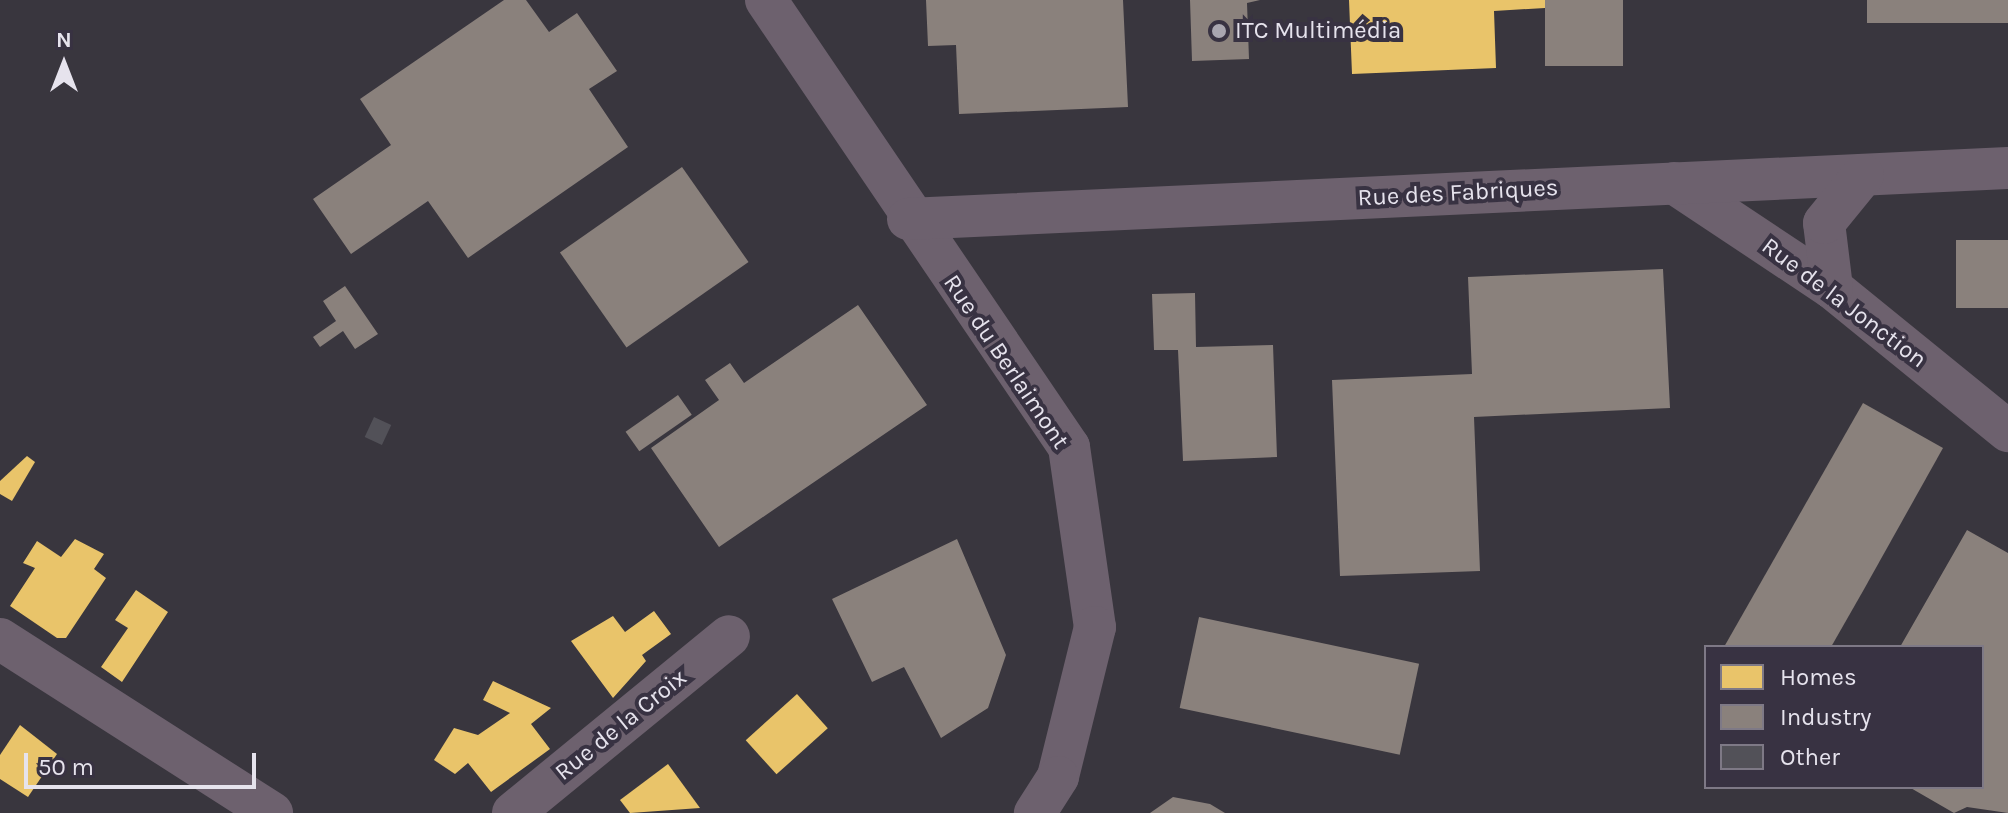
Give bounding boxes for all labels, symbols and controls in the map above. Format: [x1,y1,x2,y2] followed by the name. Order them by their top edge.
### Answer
[1235,17,1401,45] place label: ITC Multimédia
[1210,22,1228,40] marker: ITC Multimédia
[24,24,104,104] north arrow
[56,27,72,53] text: N
[1357,173,1559,213] street label: Rue des Fabriques
[1756,232,1932,374] street label: Rue de la Jonction
[937,269,1075,455] street label: Rue du Berlaimont
[1704,645,1984,789] legend
[549,663,693,787] street label: Rue de la Croix
[1780,663,1857,691] text: Homes
[1780,703,1871,731] text: Industry
[28,737,260,787] scale bar
[1780,743,1840,771] text: Other
[38,753,94,781] text: 50 m

